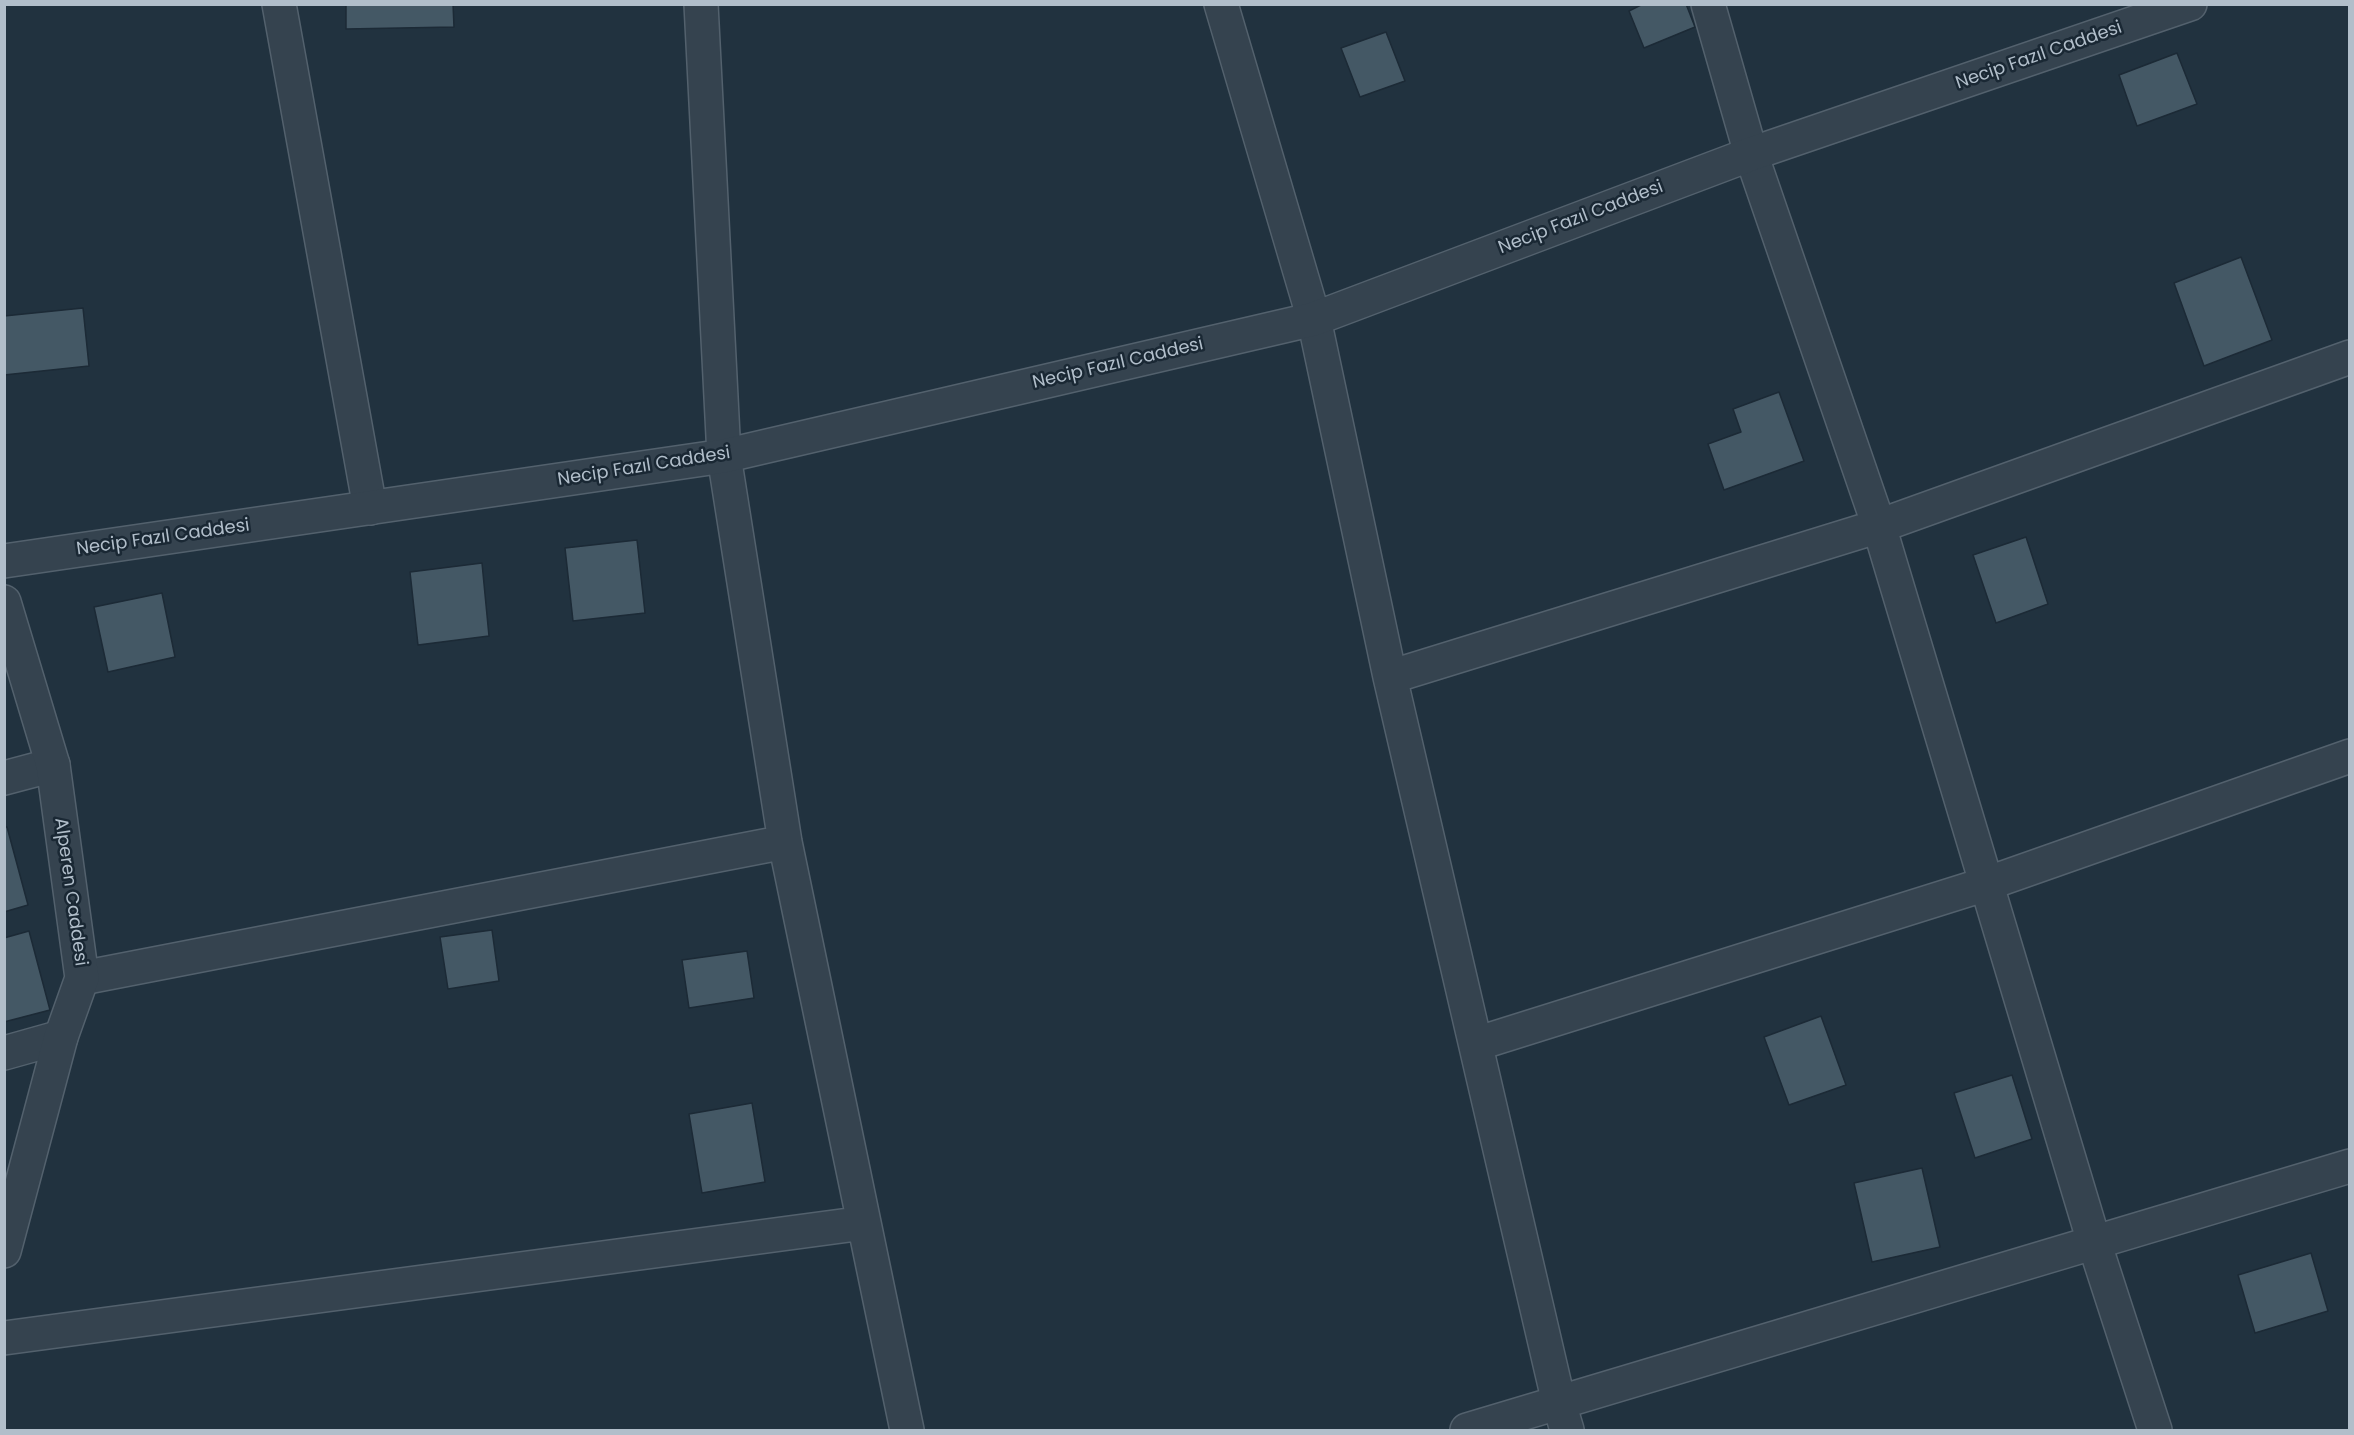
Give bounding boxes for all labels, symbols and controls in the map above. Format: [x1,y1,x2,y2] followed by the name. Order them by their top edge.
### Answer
[1953,17,2125,95] street label: Necip Fazıl Caddesi
[1496,177,1666,259] street label: Necip Fazıl Caddesi
[1030,334,1206,394] street label: Necip Fazıl Caddesi
[556,443,732,491] street label: Necip Fazıl Caddesi
[75,515,251,561] street label: Necip Fazıl Caddesi
[49,816,91,968] street label: Alperen Caddesi

